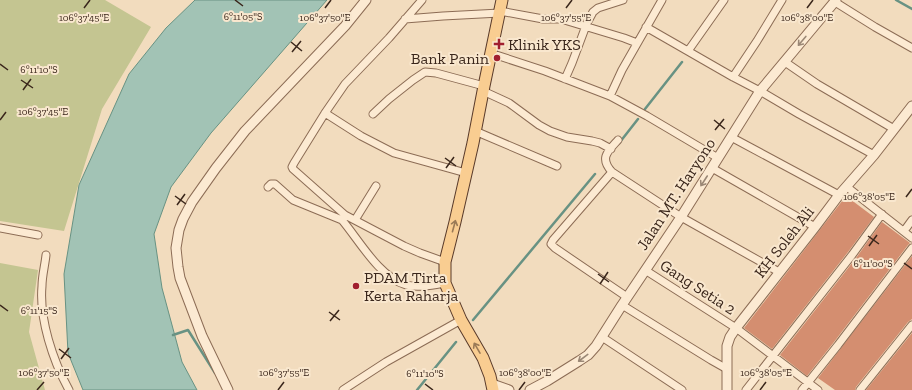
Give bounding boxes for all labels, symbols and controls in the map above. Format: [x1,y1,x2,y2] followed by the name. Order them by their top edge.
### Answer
[224,11,262,23] text: 6°11'05"S
[59,12,109,24] text: 106°37'45"E
[300,12,351,24] text: 106°37'50"E
[541,12,591,24] text: 106°37'55"E
[781,12,833,24] text: 106°38'00"E
[508,35,581,54] place label: Klinik YKS
[798,35,807,46] one-way arrow
[493,38,505,50] marker: Klinik YKS
[411,49,490,68] place label: Bank Panin
[492,53,502,63] marker: Bank Panin
[20,64,58,76] text: 6°11'10"S
[18,106,68,118] text: 106°37'45"E
[633,135,719,253] street label: Jalan MT. Haryono
[699,175,707,187] one-way arrow
[843,191,895,203] text: 106°38'05"E
[750,202,818,282] street label: KH Soleh Ali
[451,220,458,233] one-way arrow
[657,255,739,319] street label: Gang Setia 2
[853,258,893,270] text: 6°11'00"S
[364,268,459,305] place label: PDAM Tirta Kerta Raharja
[351,281,361,291] marker: PDAM Tirta Kerta Raharja
[21,305,57,317] text: 6°11'15"S
[472,342,480,354] one-way arrow
[578,353,589,362] one-way arrow
[19,367,70,379] text: 106°37'50"E
[259,367,309,379] text: 106°37'55"E
[499,367,551,379] text: 106°38'00"E
[740,367,792,379] text: 106°38'05"E
[406,368,444,380] text: 6°11'10"S

